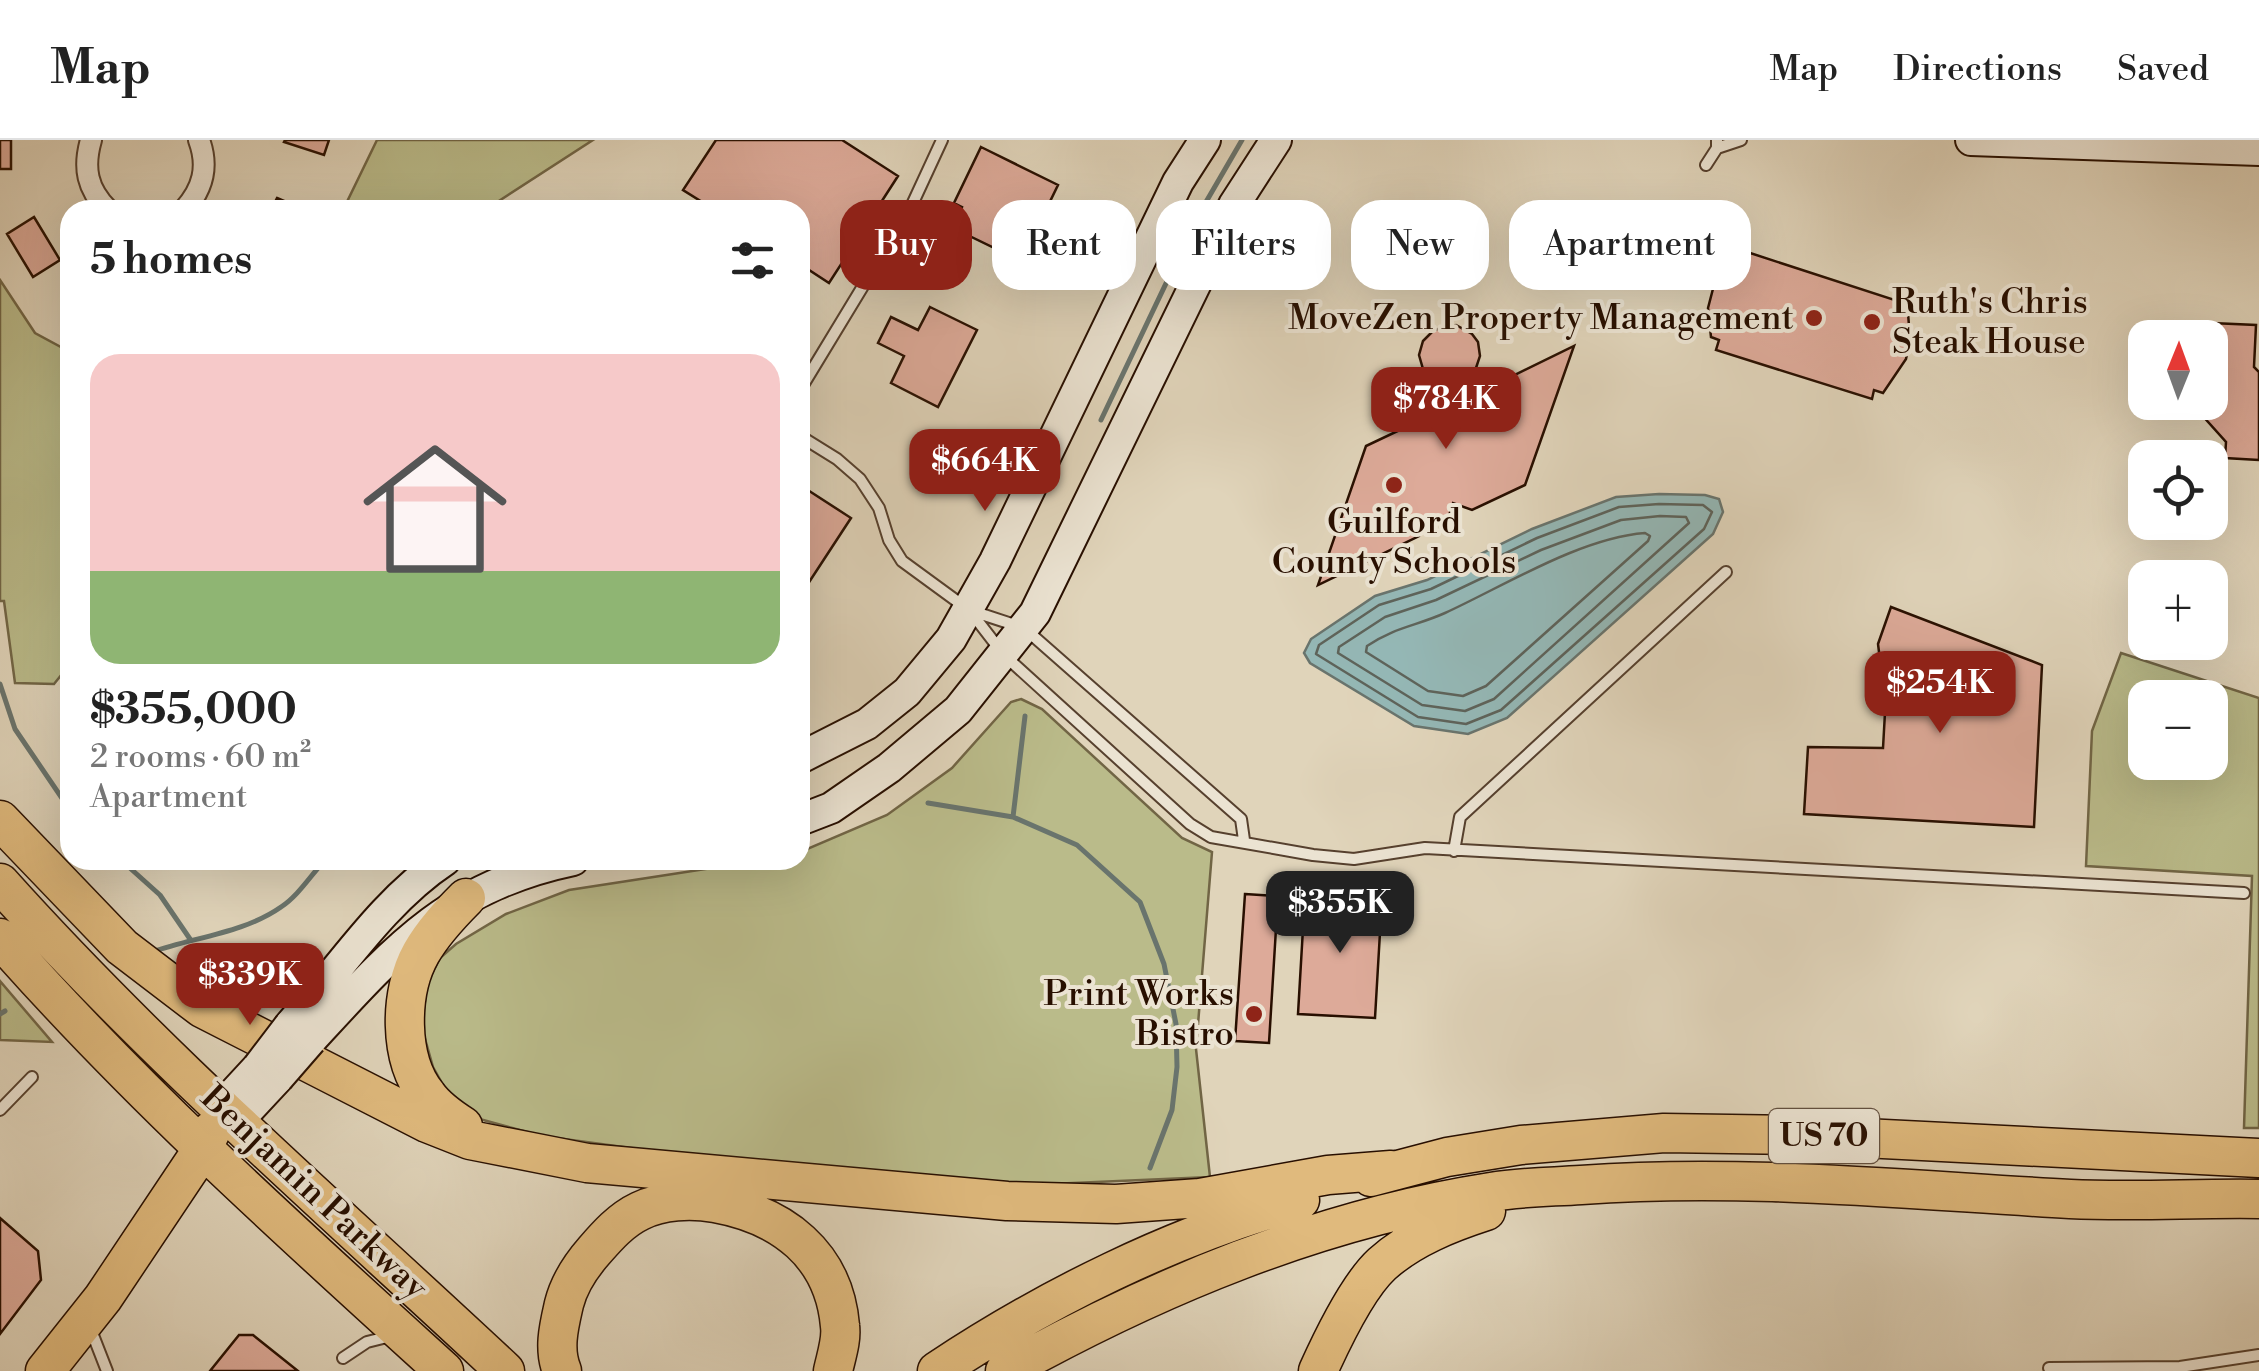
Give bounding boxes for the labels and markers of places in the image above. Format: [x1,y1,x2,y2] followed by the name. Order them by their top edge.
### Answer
[1892,281,2088,364] place label: Ruth's Chris Steak House
[1288,297,1794,340] place label: MoveZen Property Management
[1803,307,1825,329] marker: MoveZen Property Management
[1861,311,1883,333] marker: Ruth's Chris Steak House
[1376,367,1516,452] pin: $784K
[915,429,1055,514] pin: $664K
[1383,474,1405,496] marker: Guilford County Schools
[1272,501,1516,584] place label: Guilford County Schools
[1870,651,2010,736] pin: $254K
[1270,871,1410,956] pin: $355K
[180,943,320,1028] pin: $339K
[1043,973,1234,1056] place label: Print Works Bistro
[1243,1003,1265,1025] marker: Print Works Bistro

